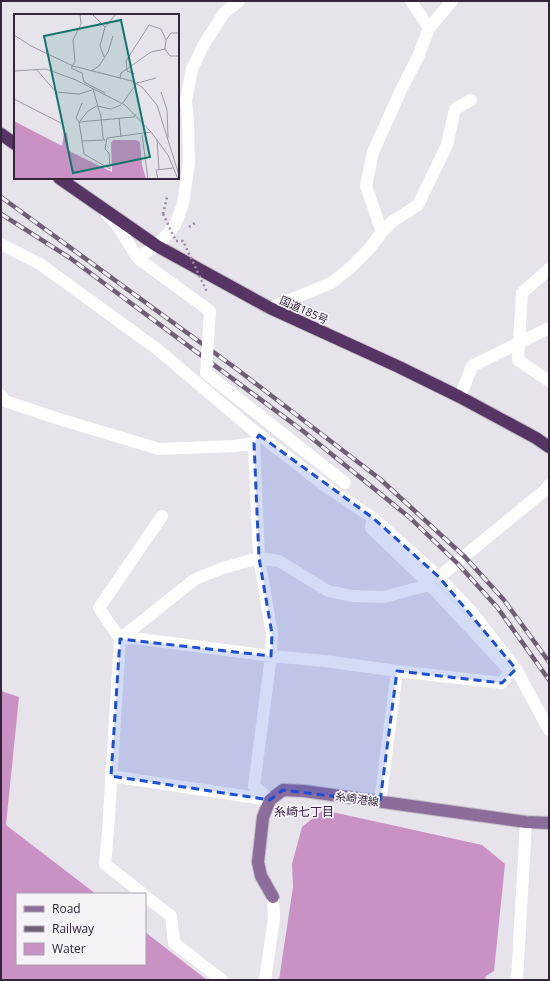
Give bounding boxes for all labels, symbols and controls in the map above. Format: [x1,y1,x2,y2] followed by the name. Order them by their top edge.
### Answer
[14,14,179,179] inset map
[277,292,331,327] street label: 国道185号
[334,788,380,809] street label: 糸崎港線
[274,803,334,820] district label: 糸崎七丁目
[16,893,146,965] legend
[52,900,81,917] text: Road
[52,920,95,937] text: Railway
[52,940,86,957] text: Water

